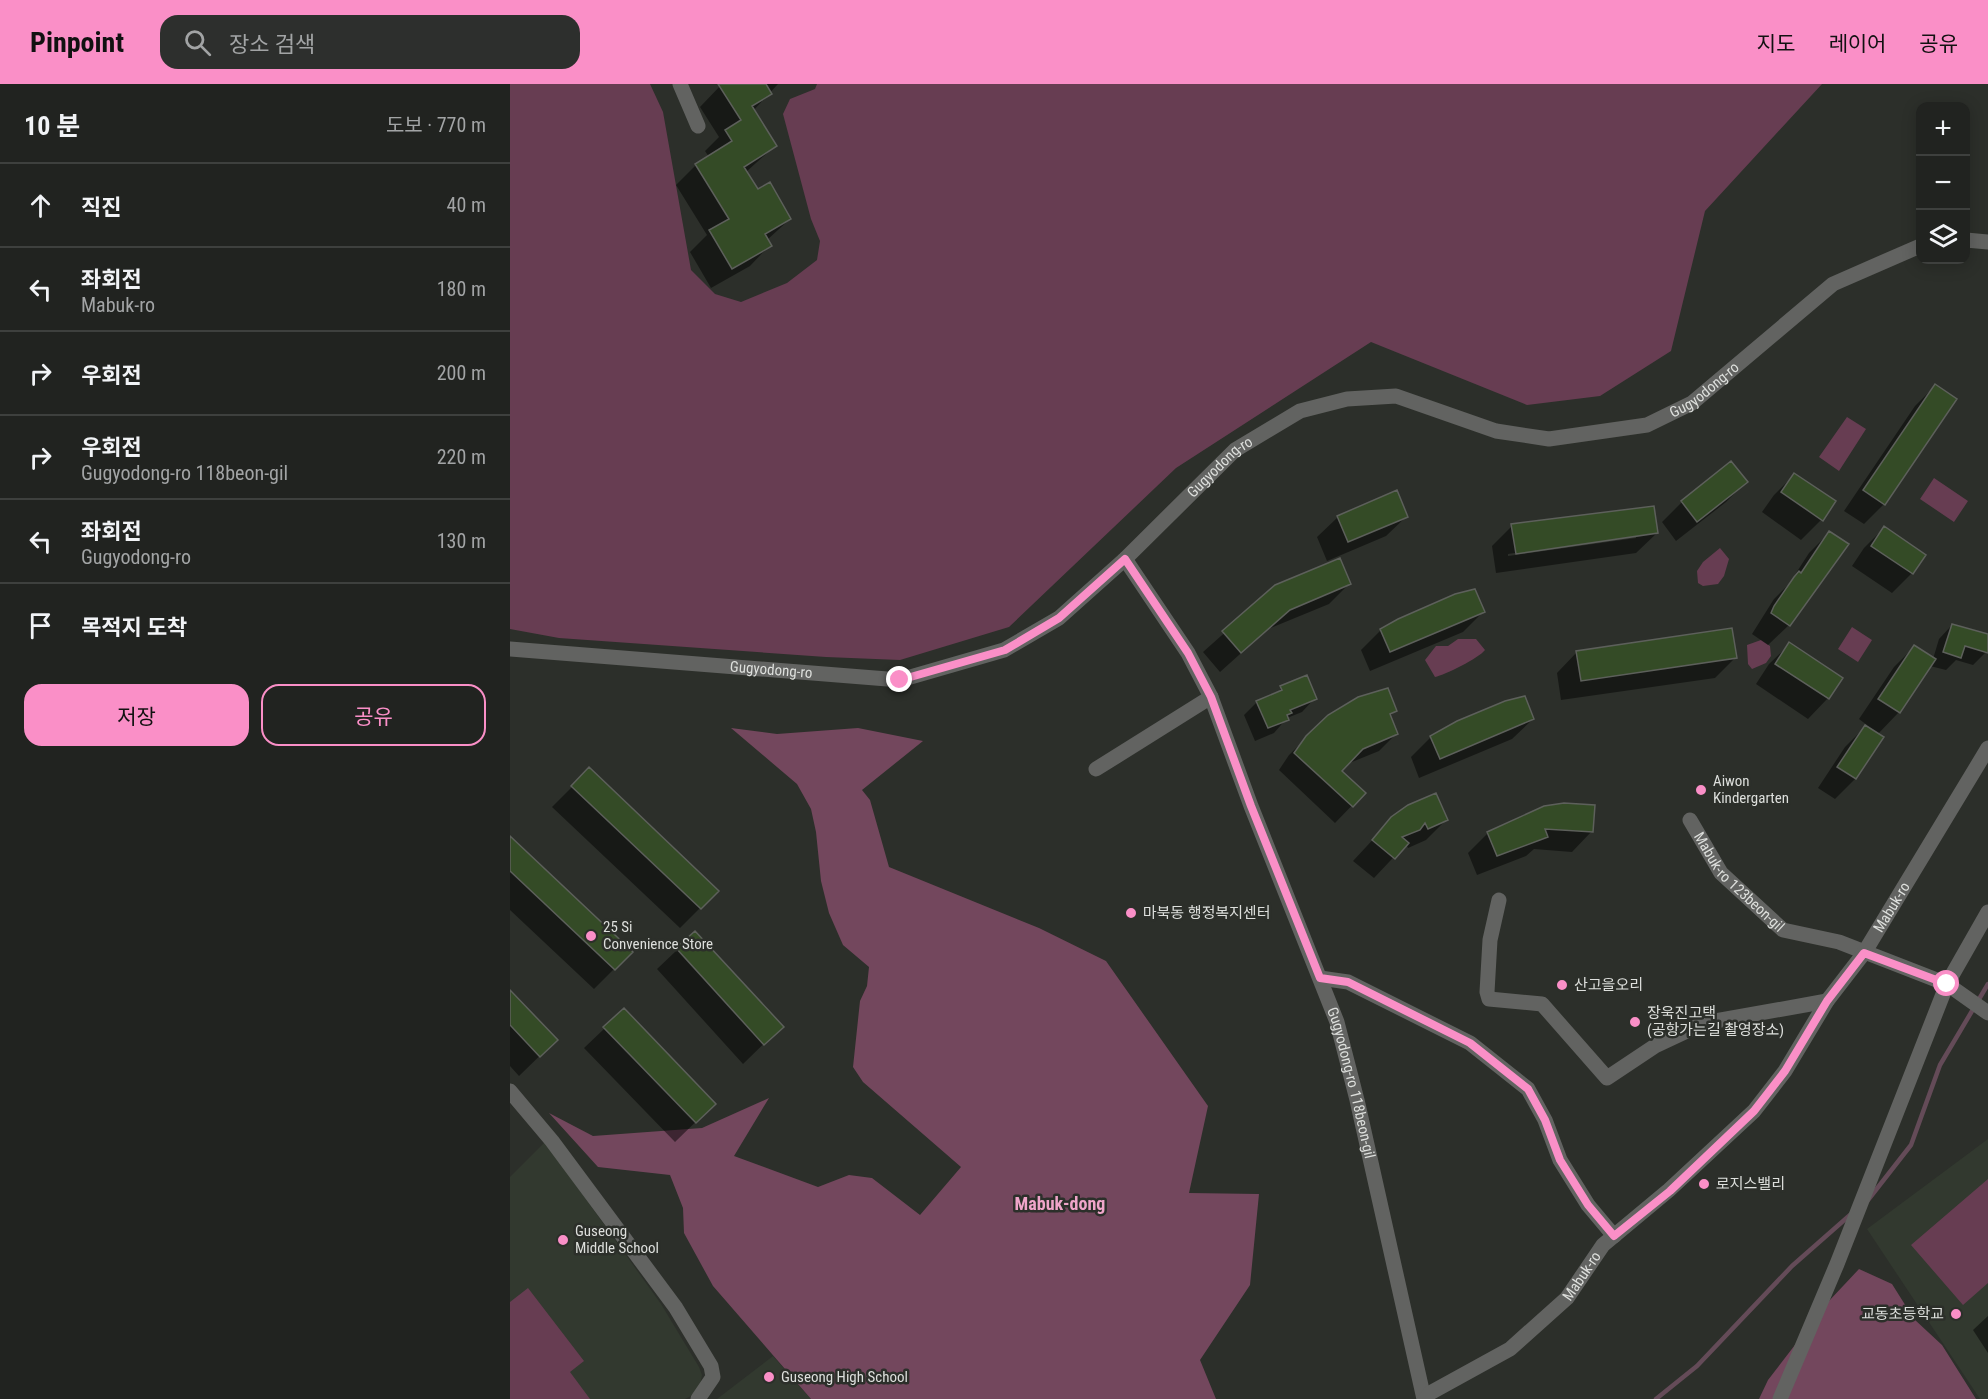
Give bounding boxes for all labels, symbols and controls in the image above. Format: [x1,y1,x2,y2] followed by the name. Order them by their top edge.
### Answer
[160,15,580,69] search box
[30,26,124,59] text: Pinpoint
[181,26,214,59] icon: search
[229,32,315,57] text: 장소 검색
[1757,32,1795,56] text: 지도
[1828,32,1886,56] text: 레이어
[1919,32,1958,56] text: 공유
[1916,102,1970,264] map controls
[1916,102,1970,156] button: +
[24,111,80,141] text: 10 분
[386,113,486,137] text: 도보 · 770 m
[1916,156,1970,210] button: −
[24,189,57,222] icon: ahead
[447,193,486,217] text: 40 m
[81,195,121,220] text: 직진
[1916,210,1970,264] button: layers
[81,267,142,292] text: 좌회전
[24,273,57,306] icon: left
[437,277,486,301] text: 180 m
[81,293,155,317] text: Mabuk-ro
[24,357,57,390] icon: right
[1667,358,1743,422] street label: Gugyodong-ro
[437,361,486,385] text: 200 m
[81,363,142,388] text: 우회전
[1183,433,1256,501] street label: Gugyodong-ro
[81,435,142,460] text: 우회전
[24,441,57,474] icon: right
[437,445,486,469] text: 220 m
[81,461,288,485] text: Gugyodong-ro 118beon-gil
[81,519,142,544] text: 좌회전
[24,525,57,558] icon: left
[437,529,486,553] text: 130 m
[81,545,191,569] text: Gugyodong-ro
[24,609,57,642] icon: arrive
[81,615,187,640] text: 목적지 도착
[729,658,813,682] street label: Gugyodong-ro
[886,666,912,692] route end
[24,684,249,746] button: 저장
[261,684,486,746] button: 공유
[1713,772,1789,807] place label: Aiwon Kindergarten
[1694,783,1708,797] marker: Aiwon Kindergarten
[1690,829,1788,936] street label: Mabuk-ro 123beon-gil
[1870,879,1914,936] street label: Mabuk-ro
[1143,904,1271,922] place label: 마북동 행정복지센터
[1124,906,1138,920] marker: 마북동 행정복지센터
[603,918,713,953] place label: 25 Si Convenience Store
[584,929,598,943] marker: 25 Si Convenience Store
[1933,970,1959,996] route start
[1574,976,1643,994] place label: 산고을오리
[1555,978,1569,992] marker: 산고을오리
[1647,1004,1784,1039] place label: 장욱진고택 (공항가는길 촬영장소)
[1323,1005,1379,1160] street label: Gugyodong-ro 118beon-gil
[1628,1015,1642,1029] marker: 장욱진고택 (공항가는길 촬영장소)
[1716,1175,1785,1193] place label: 로지스밸리
[1697,1177,1711,1191] marker: 로지스밸리
[1015,1193,1105,1214] district label: Mabuk-dong
[575,1222,659,1257] place label: Guseong Middle School
[556,1233,570,1247] marker: Guseong Middle School
[1559,1248,1605,1304] street label: Mabuk-ro
[1861,1305,1944,1323] place label: 교동초등학교
[1949,1307,1963,1321] marker: 교동초등학교
[781,1368,908,1386] place label: Guseong High School
[762,1370,776,1384] marker: Guseong High School

